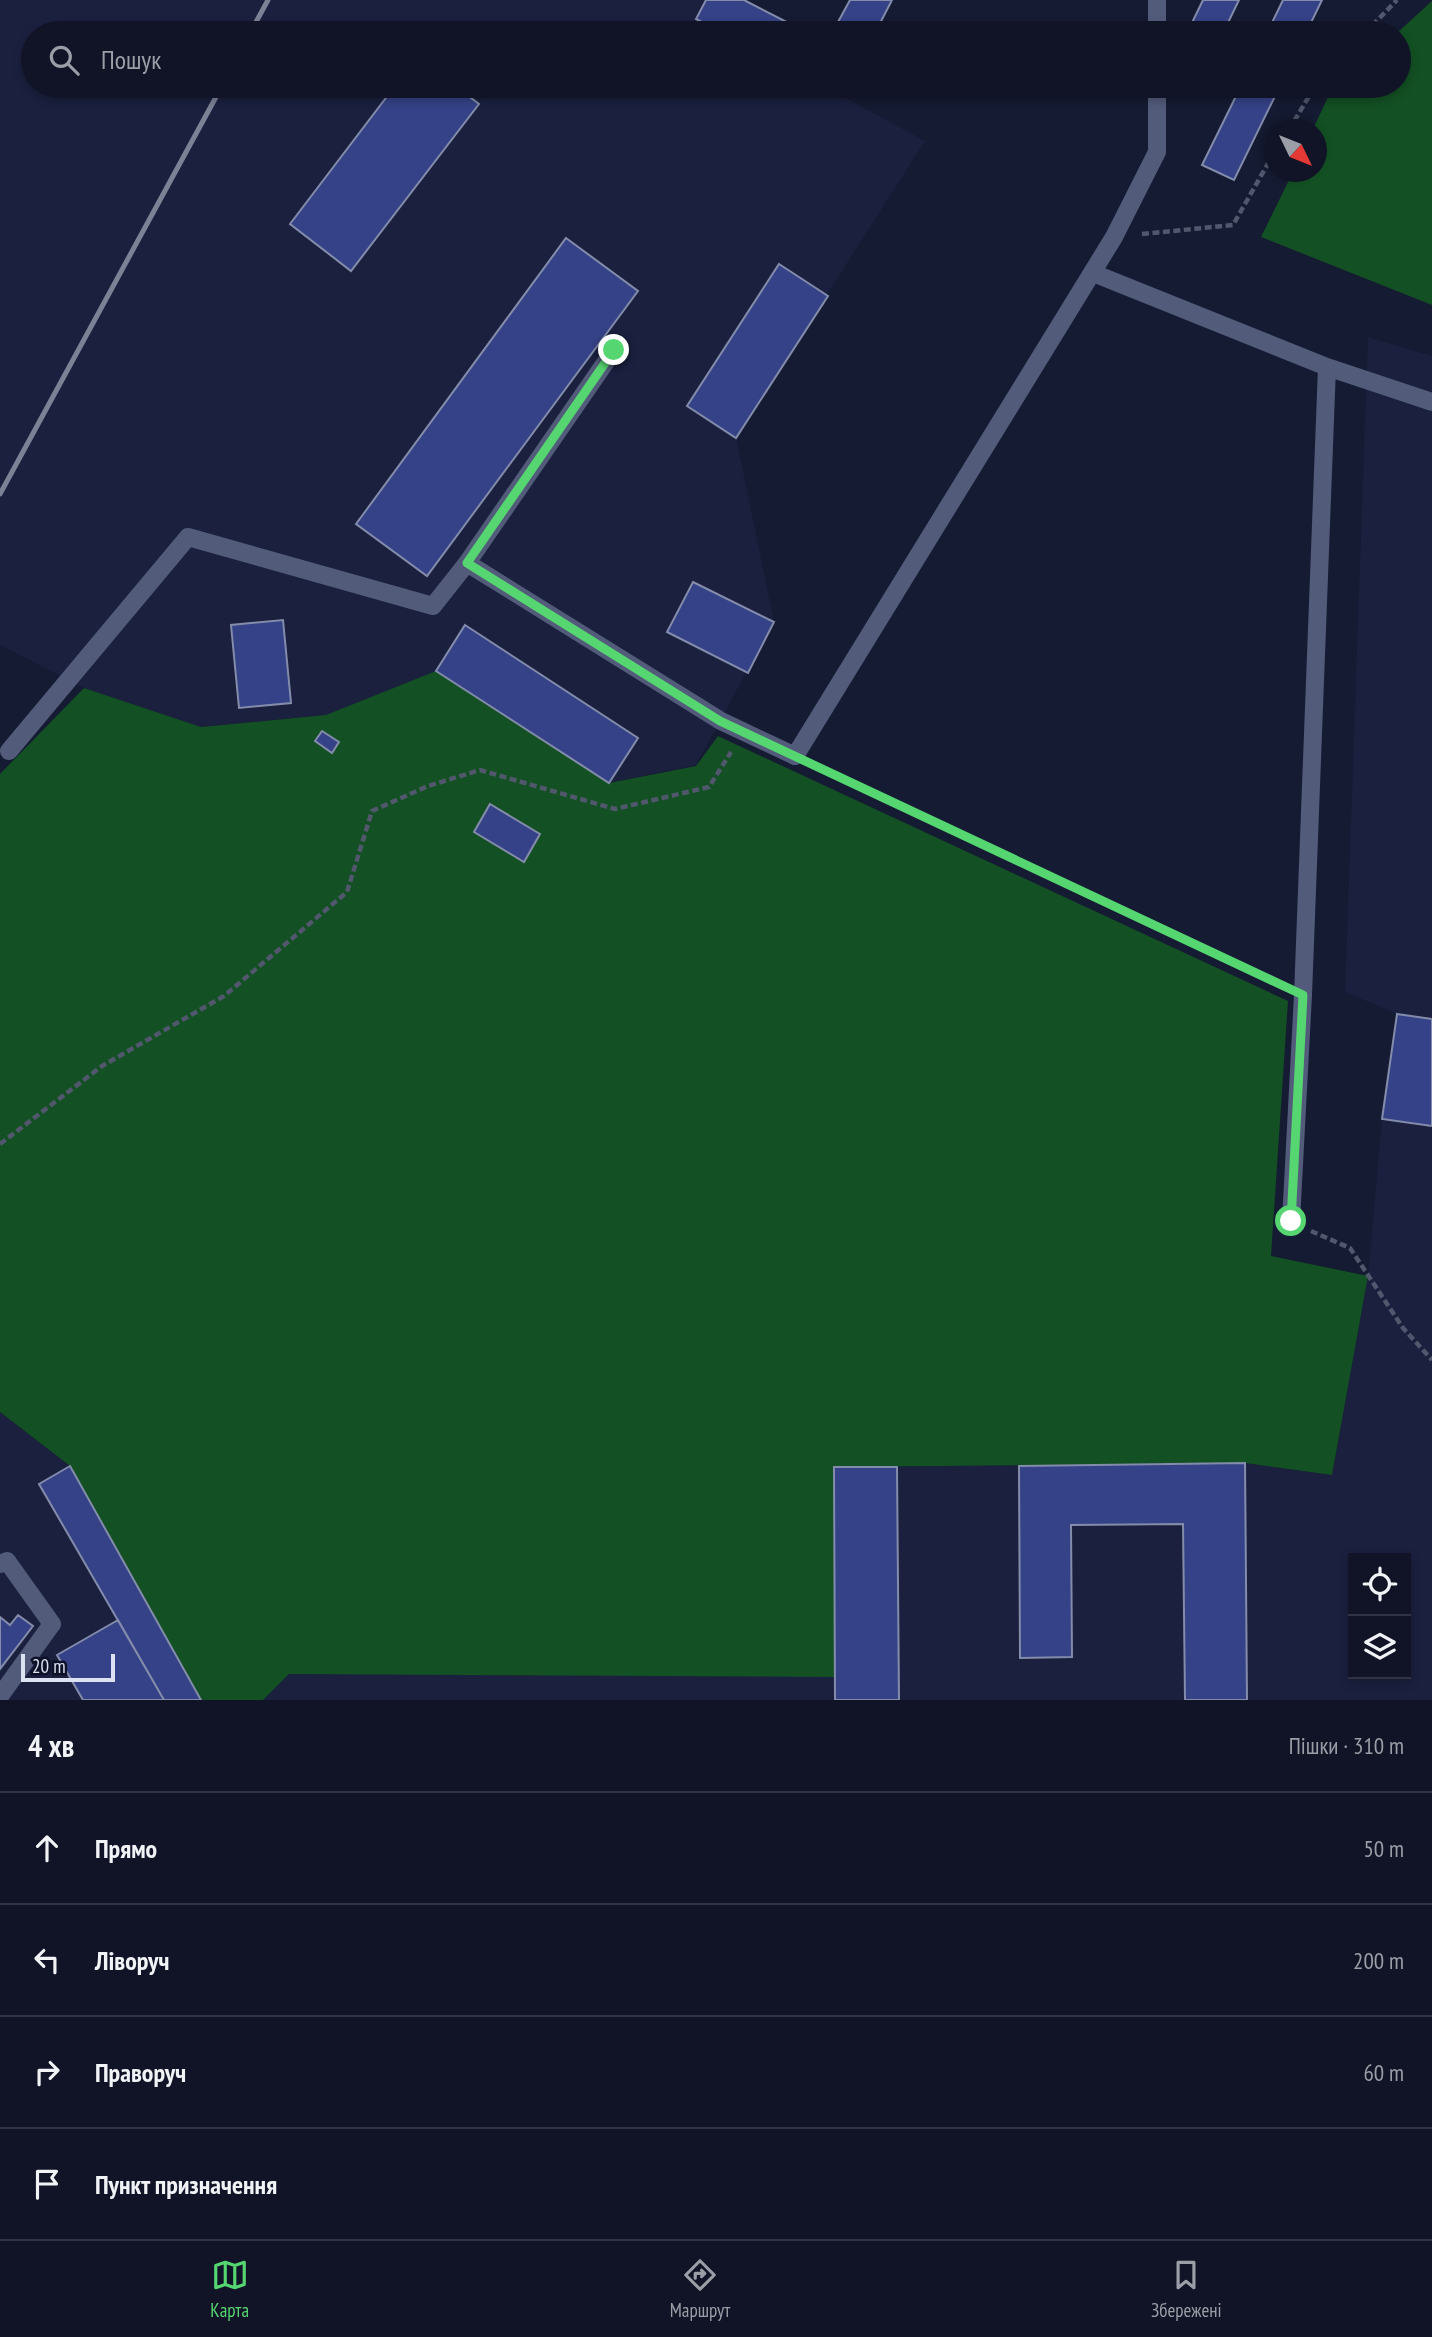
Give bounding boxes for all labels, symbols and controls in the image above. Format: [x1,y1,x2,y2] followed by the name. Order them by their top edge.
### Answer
[21,21,1411,98] search box
[45,41,83,79] icon: search
[101,43,161,76] text: Пошук
[1264,119,1327,182] north arrow
[598,334,629,365] route end
[1275,1205,1306,1236] route start
[1348,1553,1411,1679] map controls
[1348,1553,1411,1616] button: locate
[1348,1616,1411,1679] button: layers
[21,1651,116,1683] scale bar
[32,1654,66,1678] text: 20 m
[28,1726,74,1765] text: 4 хв
[1289,1731,1404,1760] text: Пішки · 310 m
[28,1829,66,1867] icon: ahead
[95,1832,157,1865] text: Прямо
[1363,1834,1404,1863] text: 50 m
[28,1941,66,1979] icon: left
[95,1944,169,1977] text: Ліворуч
[1353,1946,1404,1975] text: 200 m
[28,2053,66,2091] icon: right
[95,2056,186,2089] text: Праворуч
[1363,2058,1404,2087] text: 60 m
[28,2165,66,2203] icon: arrive
[95,2168,277,2201] text: Пункт призначення
[210,2256,249,2322] tab: Карта
[670,2256,730,2322] tab: Маршрут
[1151,2256,1222,2322] tab: Збережені

